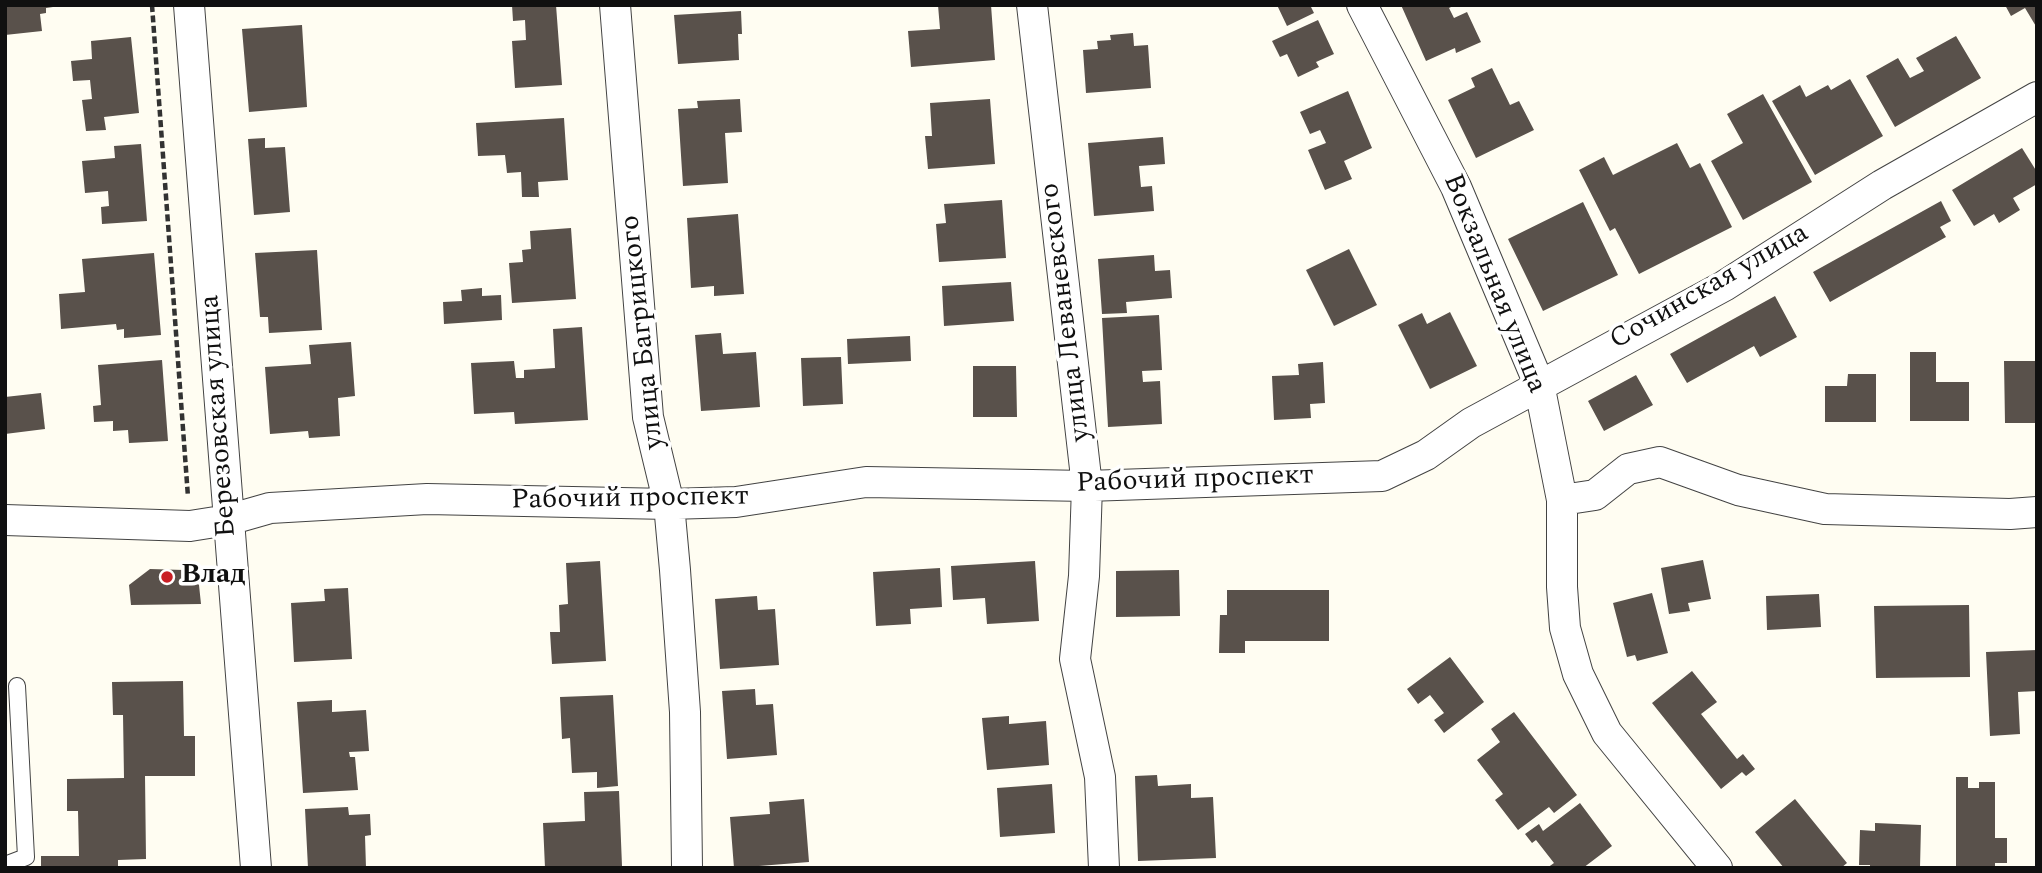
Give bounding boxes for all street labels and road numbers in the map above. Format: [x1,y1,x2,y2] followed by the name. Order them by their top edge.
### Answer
[1434,170,1552,398] street label: Вокзальная улица
[1034,181,1100,443] street label: улица Леваневского
[615,213,673,451] street label: улица Багрицкого
[1605,217,1815,359] street label: Сочинская улица
[195,294,245,538] street label: Березовская улица
[1076,460,1314,502] street label: Рабочий проспект
[511,481,749,519] street label: Рабочий проспект

